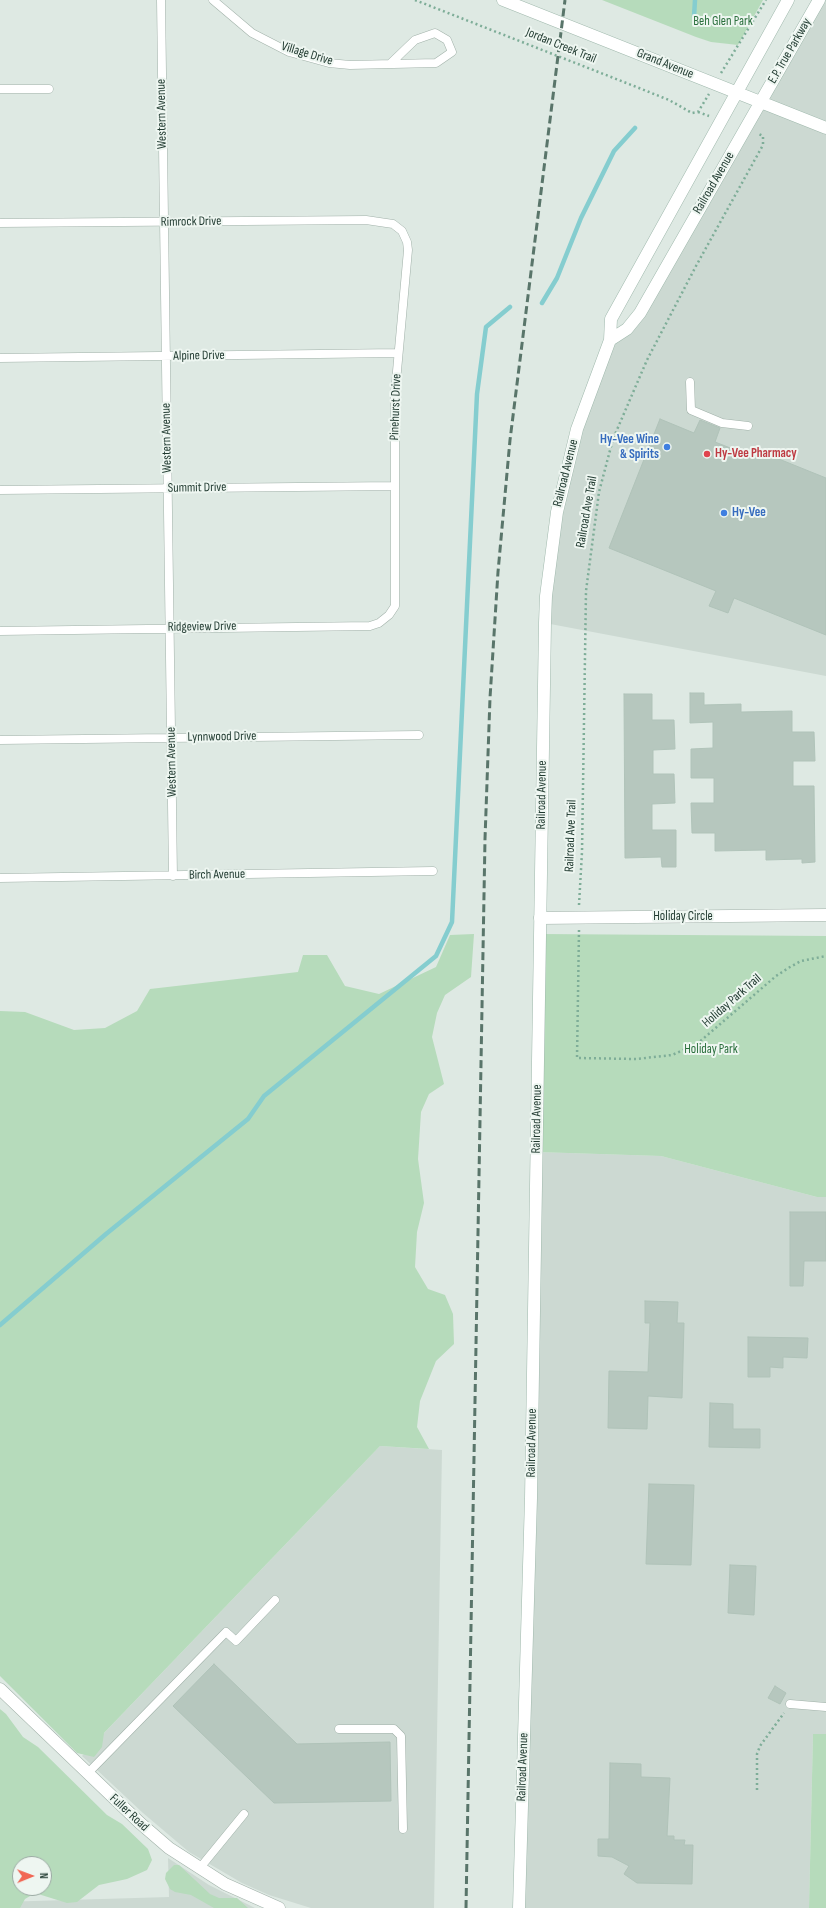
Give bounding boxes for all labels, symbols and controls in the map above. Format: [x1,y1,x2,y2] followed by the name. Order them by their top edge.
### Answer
[693,14,753,30] park label: Beh Glen Park
[765,16,815,86] street label: E.P. True Parkway
[524,25,598,67] street label: Jordan Creek Trail
[279,39,335,69] street label: Village Drive
[634,46,696,82] street label: Grand Avenue
[154,79,170,149] street label: Western Avenue
[690,149,738,217] street label: Railroad Avenue
[161,214,221,230] street label: Rimrock Drive
[173,348,225,364] street label: Alpine Drive
[387,373,405,441] street label: Pinehurst Drive
[159,403,175,473] street label: Western Avenue
[600,432,659,463] place label: Hy-Vee Wine & Spirits
[550,438,582,508] street label: Railroad Avenue
[662,442,672,452] marker: Hy-Vee Wine & Spirits
[715,446,797,462] place label: Hy-Vee Pharmacy
[702,449,712,459] marker: Hy-Vee Pharmacy
[573,475,601,549] street label: Railroad Ave Trail
[167,480,227,496] street label: Summit Drive
[732,505,766,521] place label: Hy-Vee
[719,508,729,518] marker: Hy-Vee
[167,619,237,635] street label: Ridgeview Drive
[164,727,180,797] street label: Western Avenue
[187,729,257,745] street label: Lynnwood Drive
[534,760,550,830] street label: Railroad Avenue
[562,800,580,872] street label: Railroad Ave Trail
[189,867,245,883] street label: Birch Avenue
[653,909,713,925] street label: Holiday Circle
[699,971,765,1031] street label: Holiday Park Trail
[684,1042,738,1058] park label: Holiday Park
[529,1084,545,1154] street label: Railroad Avenue
[524,1408,540,1478] street label: Railroad Avenue
[514,1732,532,1802] street label: Railroad Avenue
[106,1791,152,1835] street label: Fuller Road
[12,1856,52,1896] north arrow
[37,1873,50,1879] text: N

